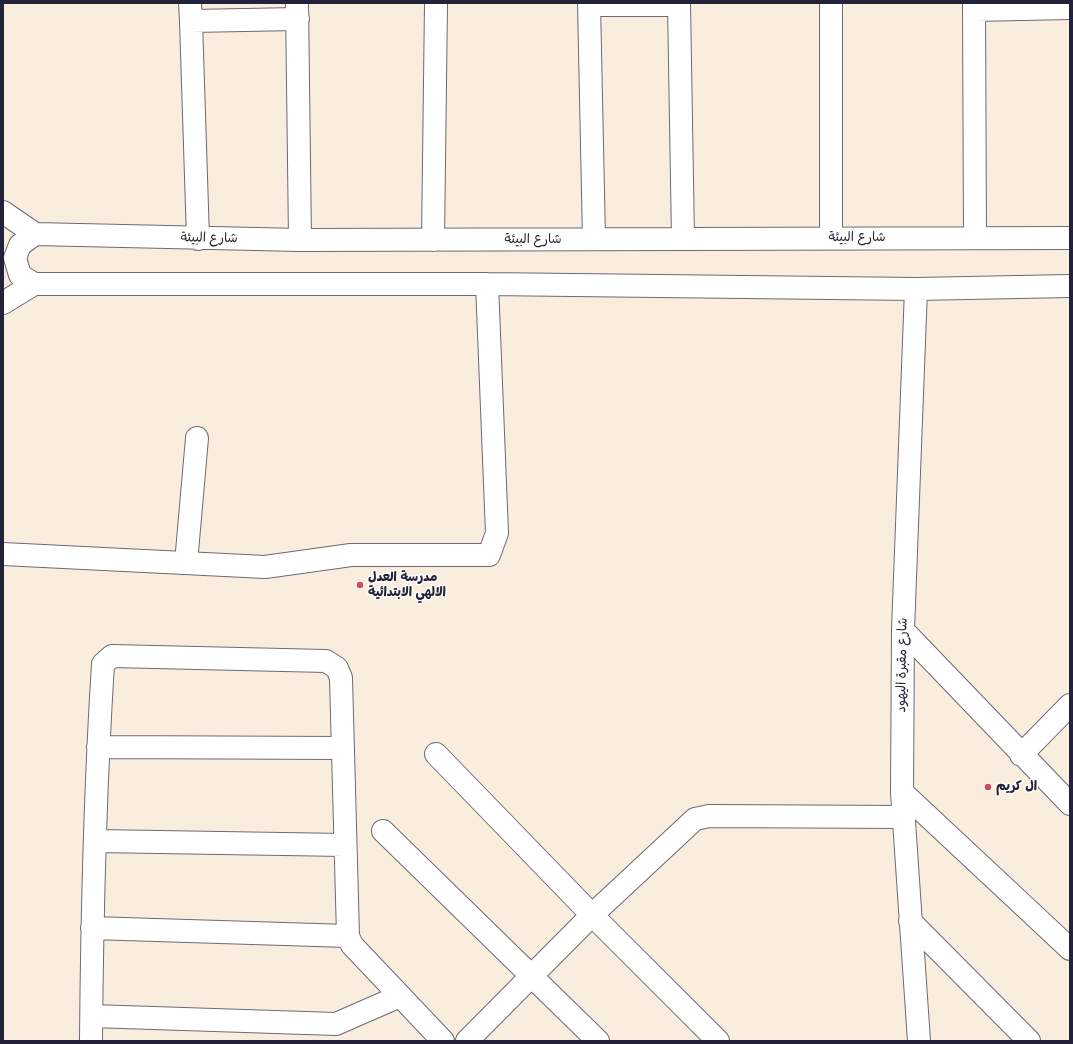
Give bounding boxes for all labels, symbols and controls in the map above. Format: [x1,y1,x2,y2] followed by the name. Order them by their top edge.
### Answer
[828,230,886,246] street label: شارع البيئة
[180,231,238,247] street label: شارع البيئة
[504,232,562,248] street label: شارع البيئة
[368,570,446,601] place label: مدرسة العدل الالهي الابتدائية
[355,580,365,590] marker: مدرسة العدل الالهي الابتدائية
[894,617,912,713] street label: شارع مقبرة اليهود
[996,779,1037,795] place label: ال كريم
[983,782,993,792] marker: ال كريم

